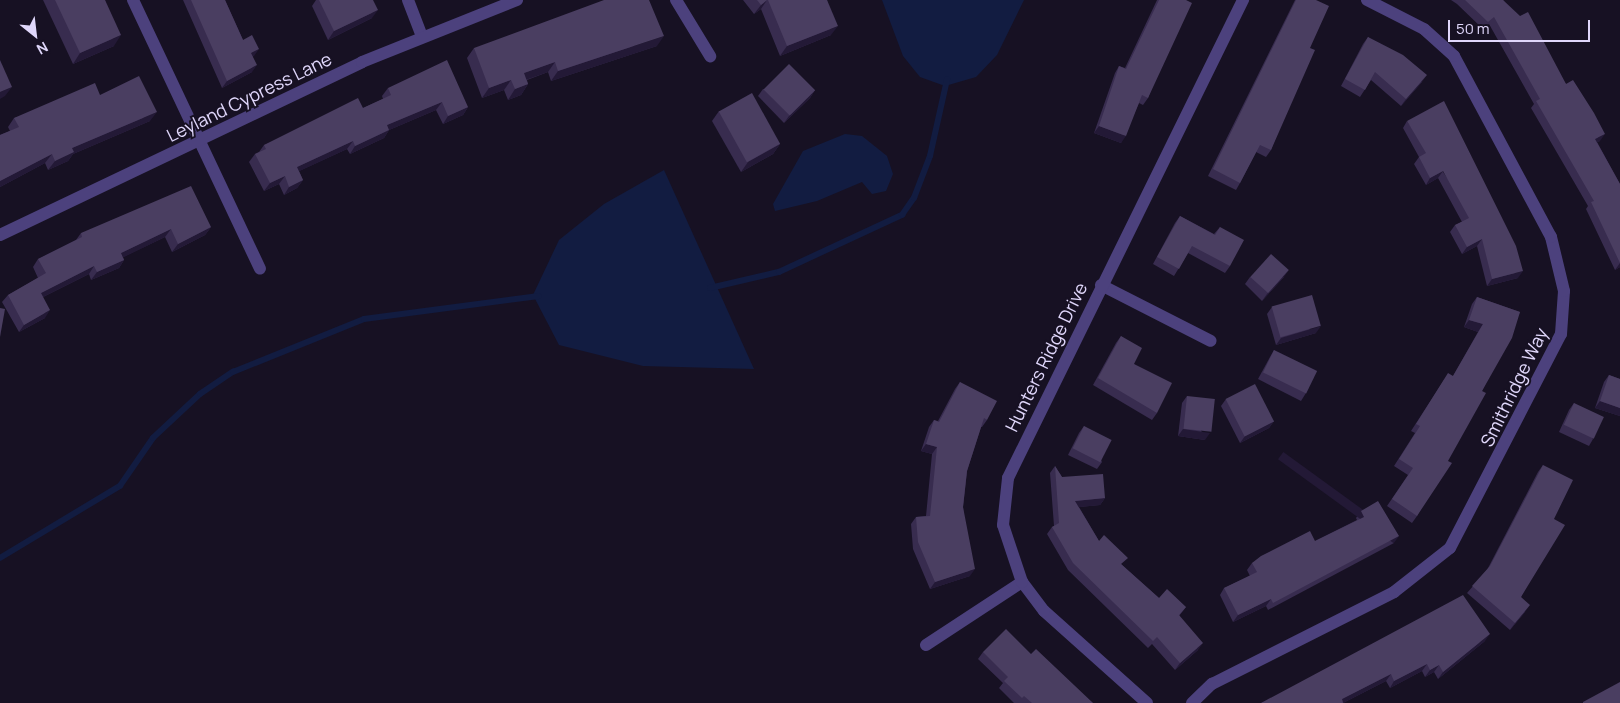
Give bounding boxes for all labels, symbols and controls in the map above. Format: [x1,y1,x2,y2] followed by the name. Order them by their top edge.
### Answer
[10,10,60,60] north arrow
[1450,10,1592,42] scale bar
[1456,18,1490,39] text: 50 m
[34,38,52,59] text: N
[163,48,335,146] street label: Leyland Cypress Lane
[1000,279,1092,435] street label: Hunters Ridge Drive
[1476,324,1552,450] street label: Smithridge Way

